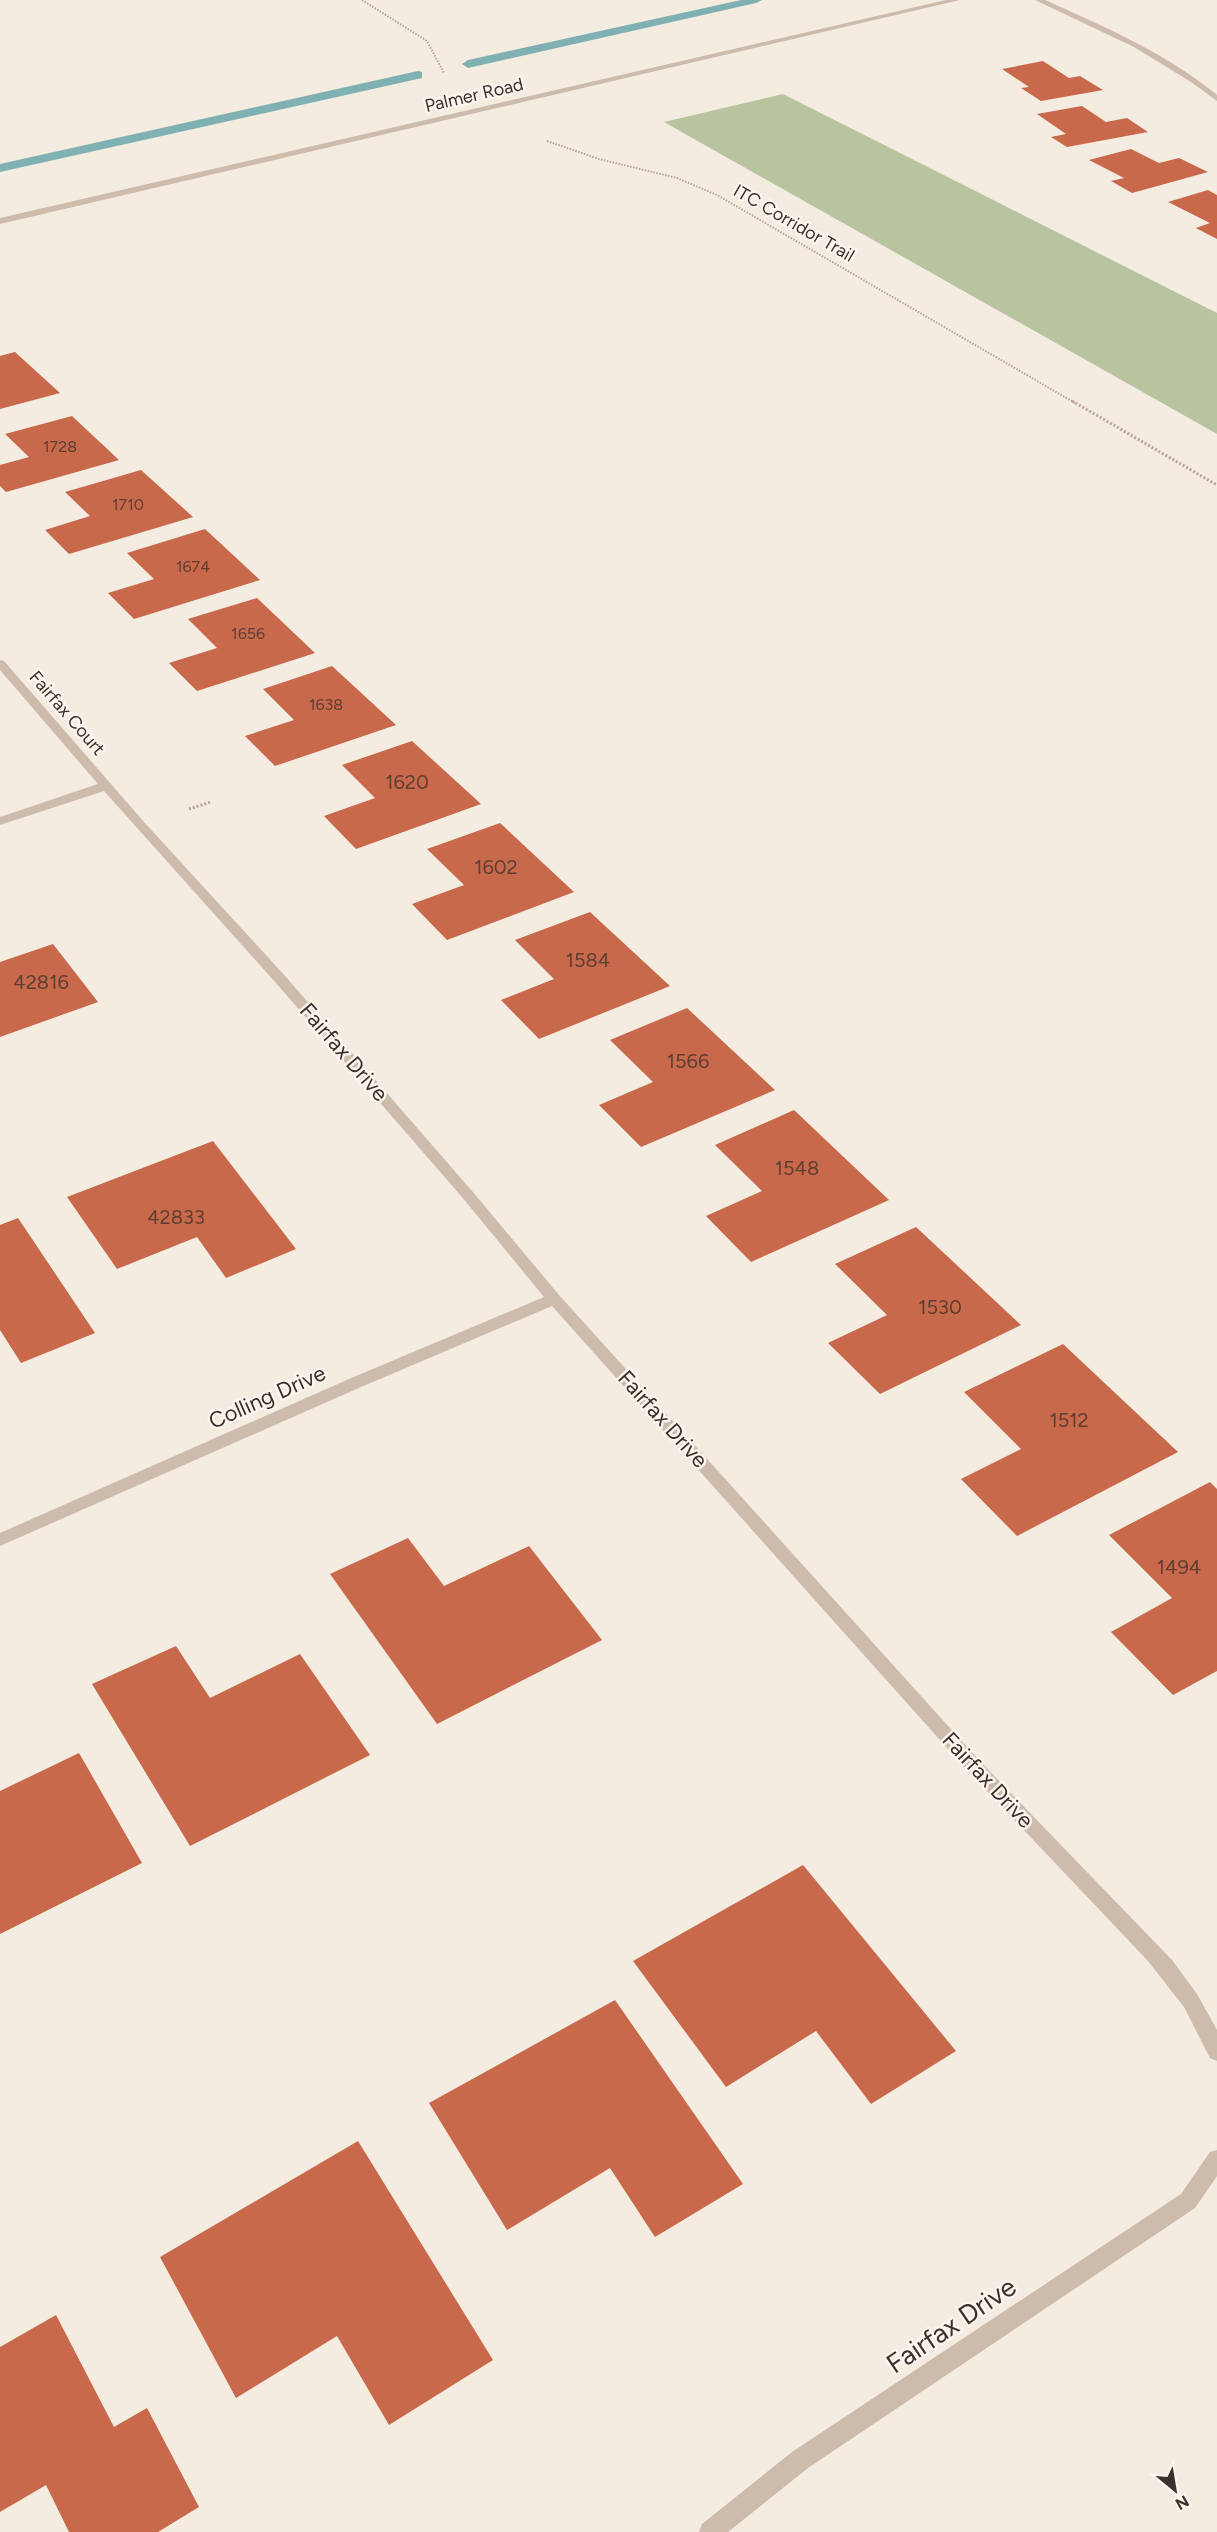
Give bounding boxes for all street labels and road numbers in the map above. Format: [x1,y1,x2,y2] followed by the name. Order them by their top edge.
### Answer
[423,73,525,117] street label: Palmer Road
[730,179,858,267] street label: ITC Corridor Trail
[25,666,110,760] street label: Fairfax Court
[294,997,394,1107] street label: Fairfax Drive
[204,1359,330,1435] street label: Colling Drive
[612,1365,714,1473] street label: Fairfax Drive
[937,1726,1039,1834] street label: Fairfax Drive
[880,2270,1022,2380] street label: Fairfax Drive

